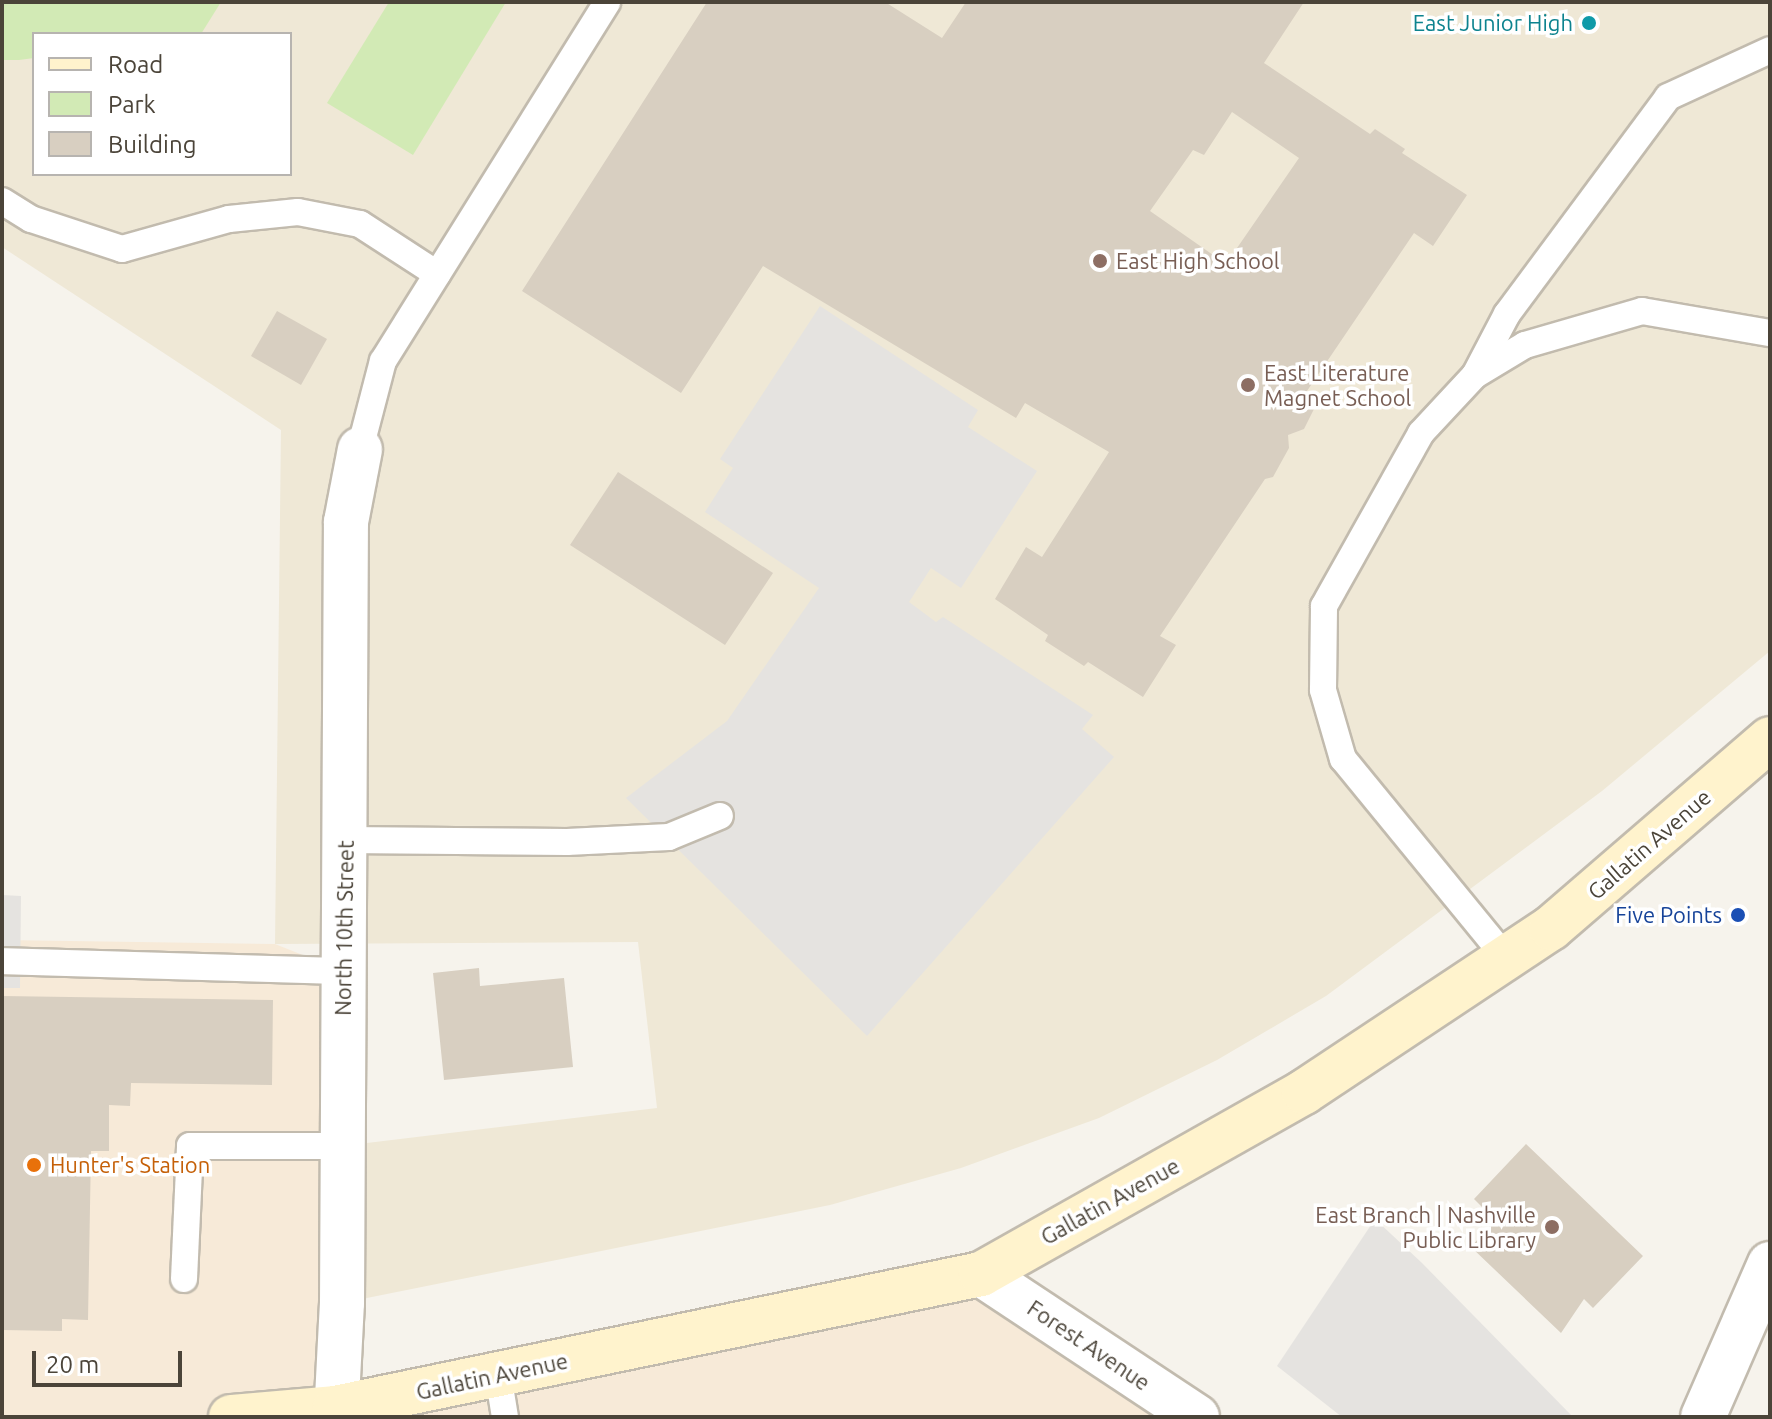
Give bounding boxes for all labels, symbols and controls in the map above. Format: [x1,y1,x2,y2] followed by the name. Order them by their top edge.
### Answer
[1413,10,1573,36] place label: East Junior High
[1580,14,1598,32] marker: East Junior High
[32,32,292,176] legend
[108,51,163,78] text: Road
[108,91,156,118] text: Park
[108,131,196,158] text: Building
[1116,248,1280,274] place label: East High School
[1091,252,1109,270] marker: East High School
[1264,359,1411,410] place label: East Literature Magnet School
[1239,376,1257,394] marker: East Literature Magnet School
[1582,783,1716,905] street label: Gallatin Avenue
[329,840,359,1016] street label: North 10th Street
[1615,902,1722,928] place label: Five Points
[1729,906,1747,924] marker: Five Points
[50,1152,210,1178] place label: Hunter's Station
[1036,1152,1184,1250] street label: Gallatin Avenue
[25,1156,43,1174] marker: Hunter's Station
[1315,1201,1536,1252] place label: East Branch | Nashville Public Library
[1543,1218,1561,1236] marker: East Branch | Nashville Public Library
[1023,1294,1155,1396] street label: Forest Avenue
[36,1335,186,1385] scale bar
[414,1347,570,1405] street label: Gallatin Avenue
[46,1351,99,1378] text: 20 m

